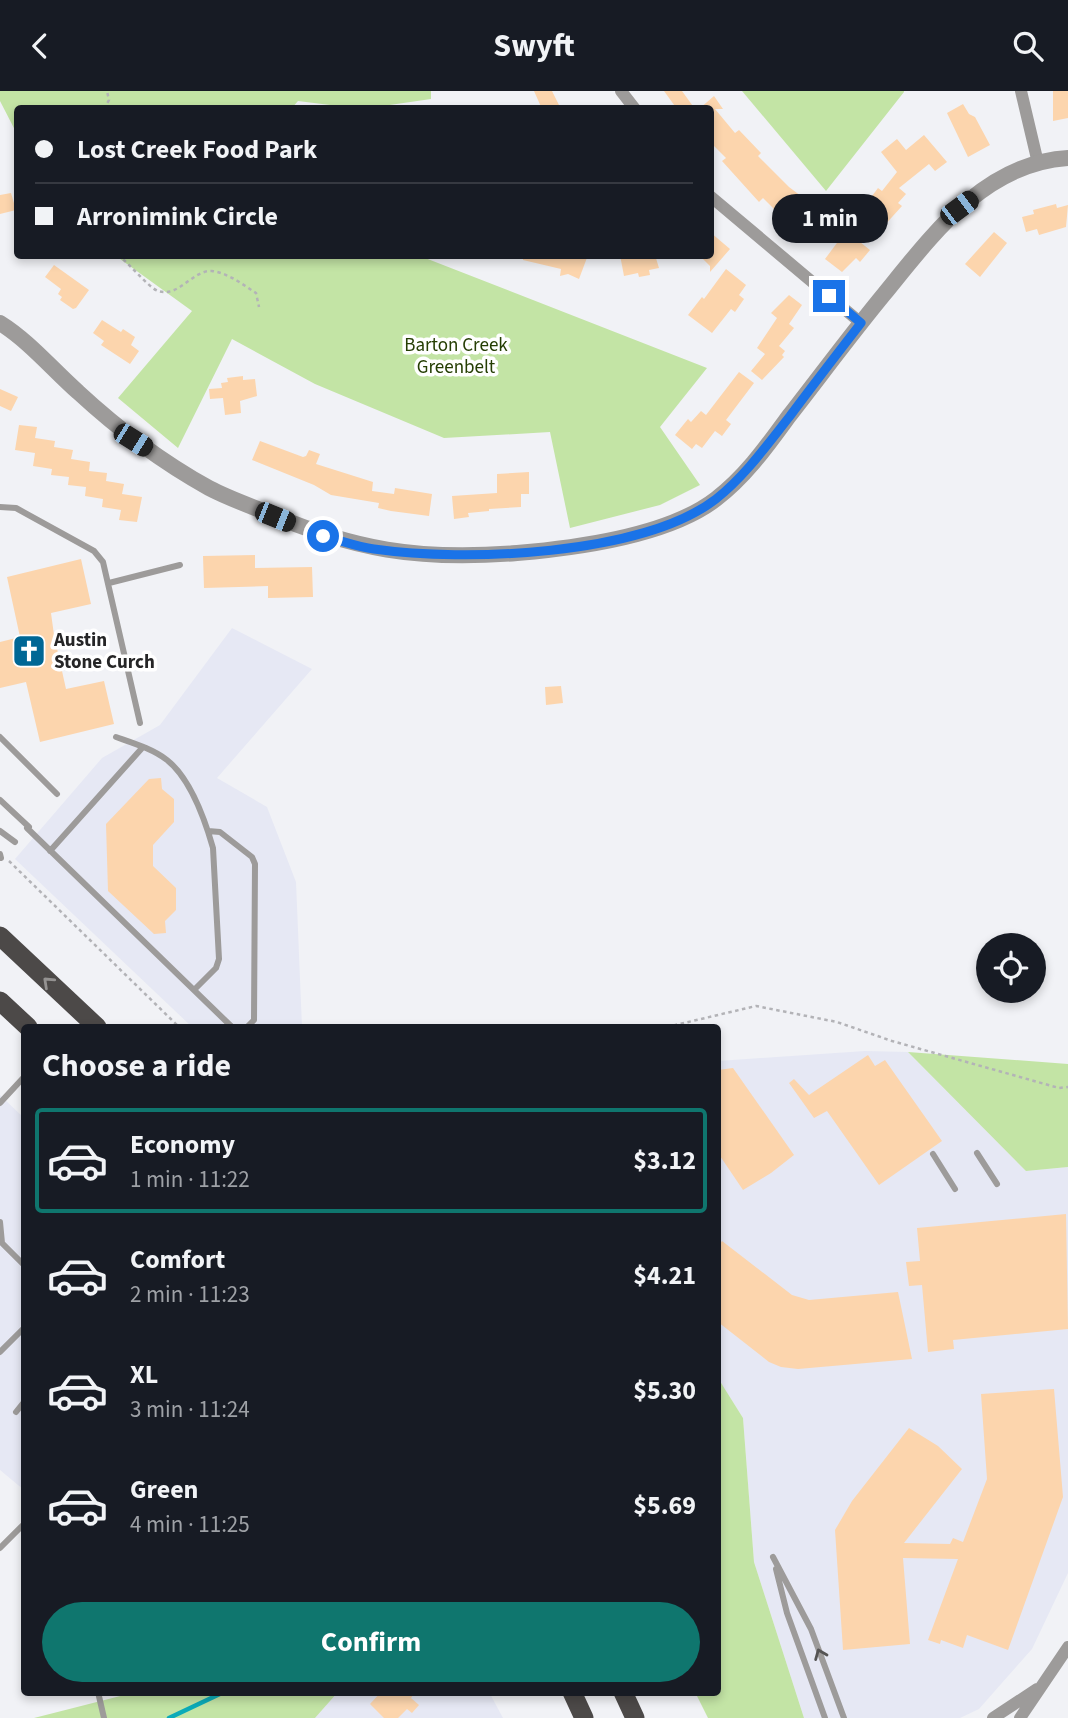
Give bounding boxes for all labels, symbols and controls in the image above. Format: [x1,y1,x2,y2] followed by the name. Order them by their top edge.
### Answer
[493,23,575,69] text: Swyft
[21,27,59,65] icon: back
[1009,27,1047,65] icon: search
[77,131,317,168] text: Lost Creek Food Park
[936,187,983,229] car
[771,195,887,243] callout: 1 min
[77,198,278,235] text: Arronimink Circle
[802,202,858,235] text: 1 min
[813,280,845,312] route end
[404,332,508,381] park label: Barton Creek Greenbelt
[110,420,157,460] car
[252,499,299,535] car
[307,520,339,552] route start
[53,627,155,676] place label: Austin Stone Curch
[10,632,48,670] church icon: Austin Stone Curch
[976,933,1046,1003] map controls
[976,933,1046,1003] button: locate
[43,977,56,990] one-way arrow
[42,1043,231,1089] text: Choose a ride
[130,1126,235,1163] text: Economy
[46,1129,109,1192] icon: car
[633,1142,696,1179] text: $3.12
[130,1163,250,1196] text: 1 min · 11:22
[130,1241,225,1278] text: Comfort
[46,1244,109,1307] icon: car
[633,1257,696,1294] text: $4.21
[130,1278,250,1311] text: 2 min · 11:23
[130,1356,158,1393] text: XL
[46,1359,109,1422] icon: car
[633,1372,696,1409] text: $5.30
[130,1393,250,1426] text: 3 min · 11:24
[130,1471,198,1508] text: Green
[46,1474,109,1537] icon: car
[633,1487,696,1524] text: $5.69
[130,1508,250,1541] text: 4 min · 11:25
[42,1602,700,1682] button: Confirm
[815,1649,829,1661] one-way arrow

